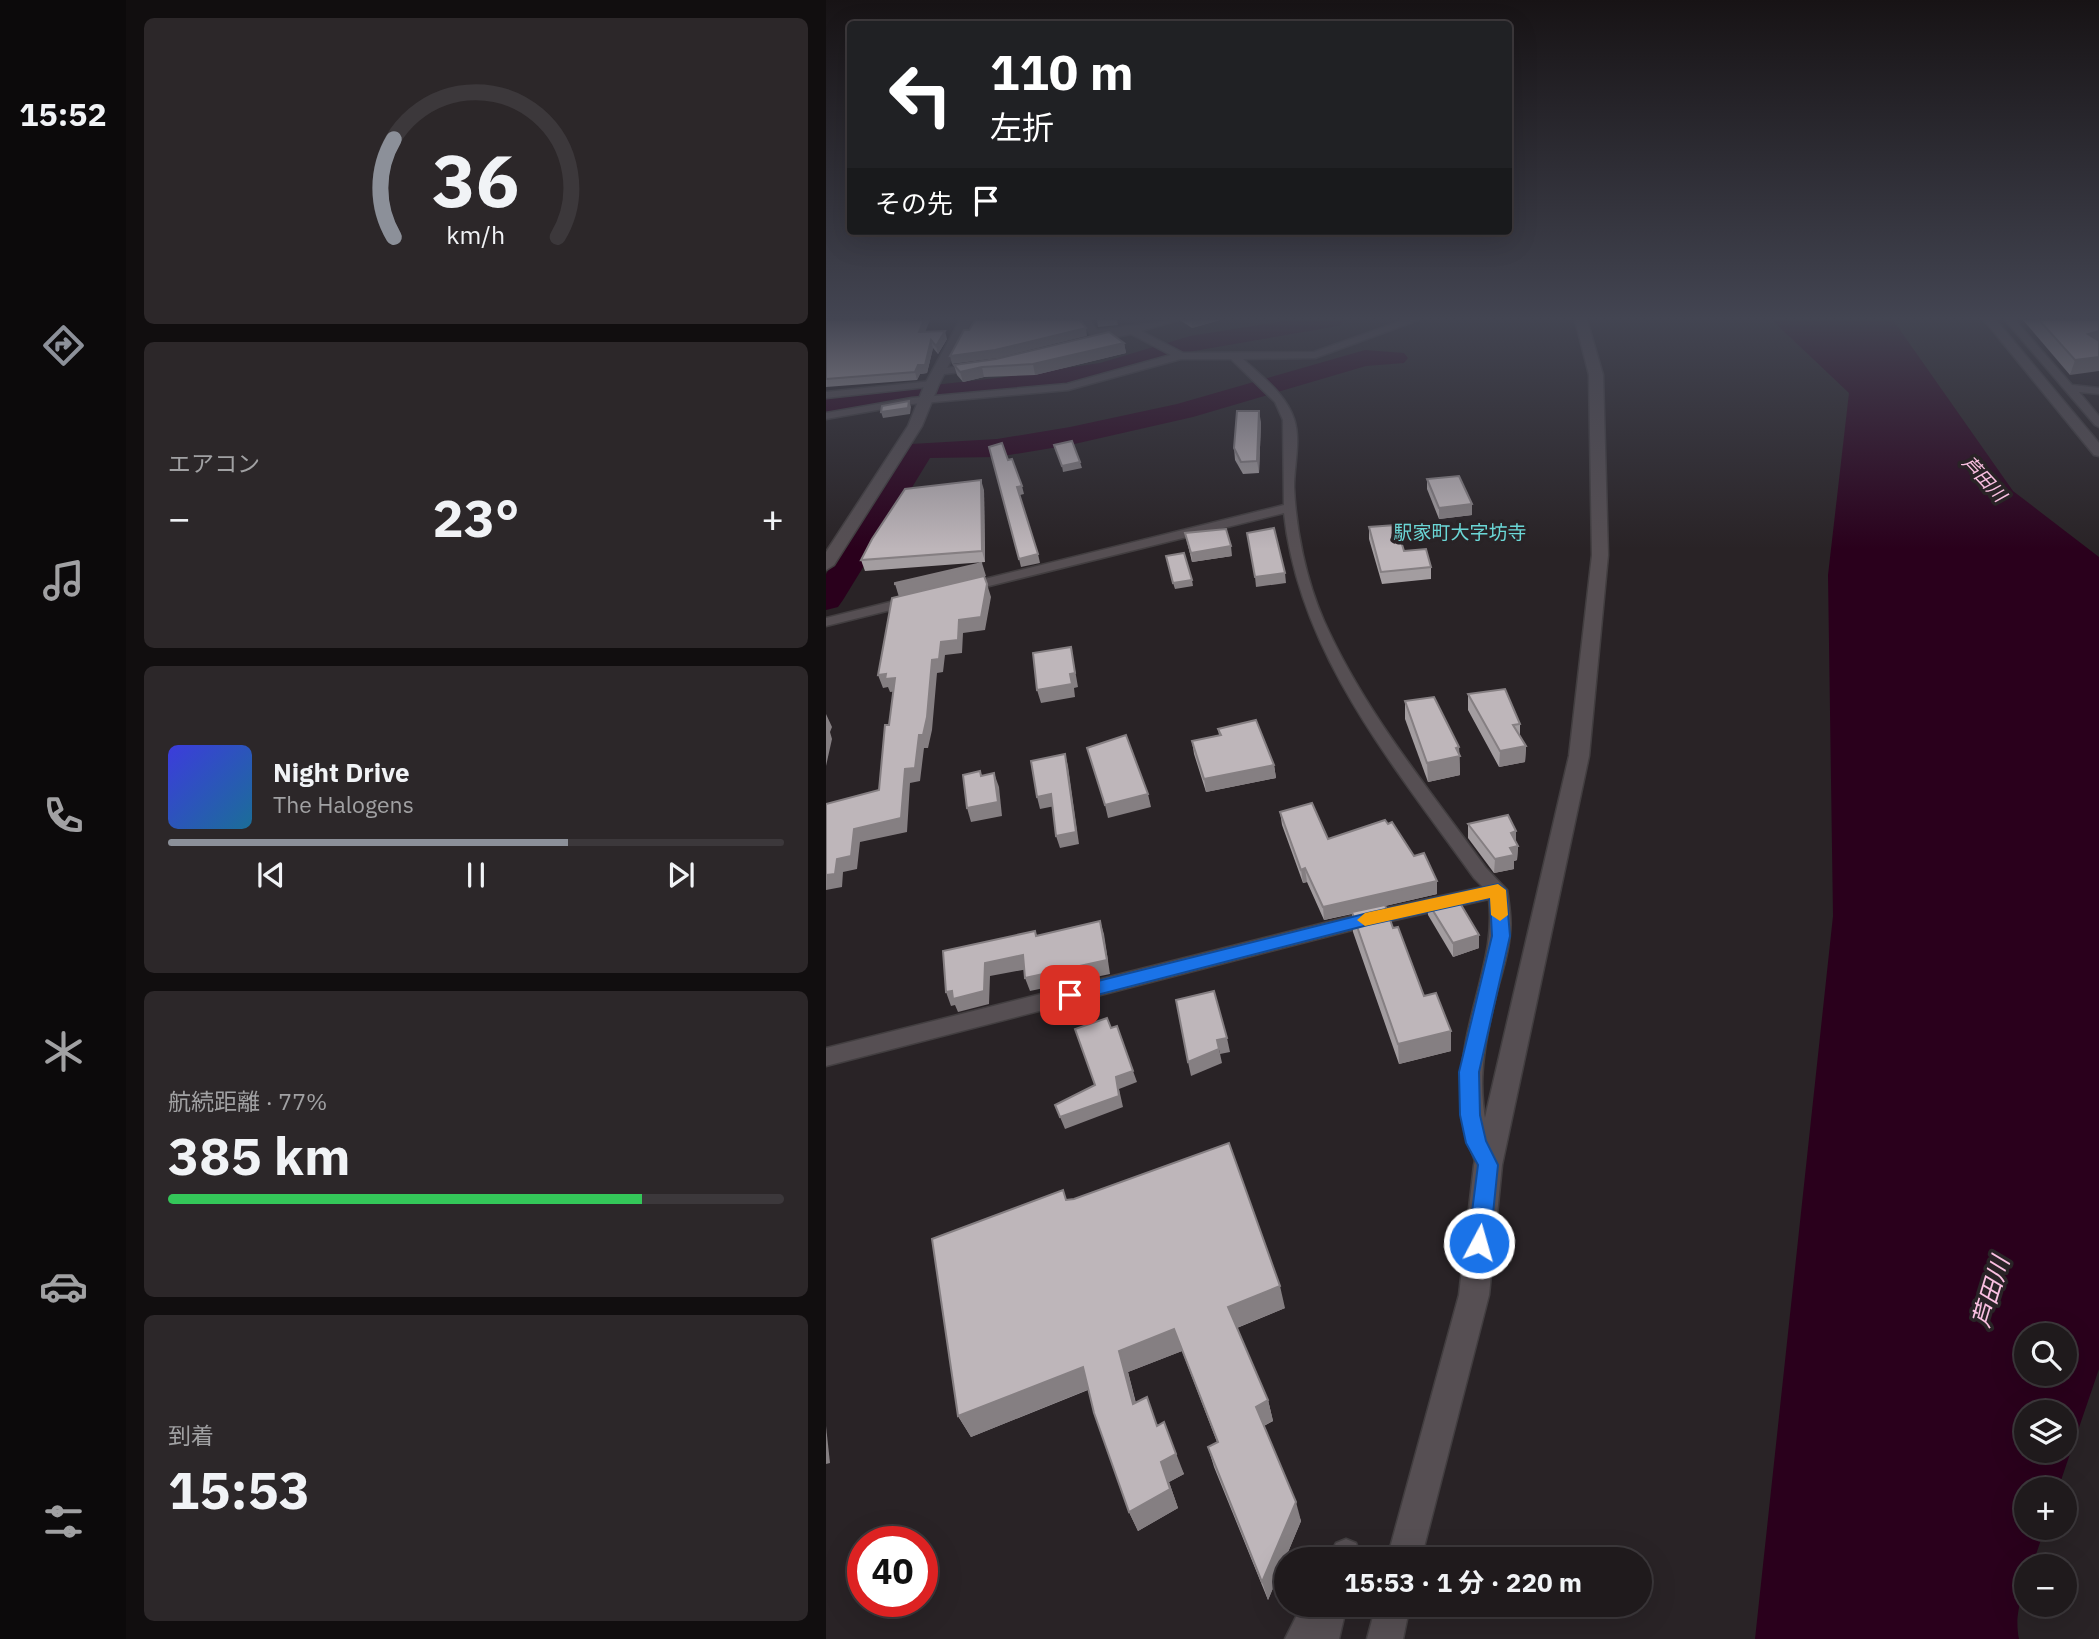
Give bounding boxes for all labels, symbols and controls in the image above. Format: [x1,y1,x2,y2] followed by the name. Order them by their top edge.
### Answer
[990,40,1134,103] text: 110 m
[875,49,966,140] icon: left
[19,93,107,135] text: 15:52
[990,106,1054,148] text: 左折
[432,132,520,227] text: 36
[967,182,1005,220] icon: arrive
[875,186,953,220] text: その先
[447,218,505,251] text: km/h
[39,321,88,370] icon: directions
[168,448,260,478] text: エアコン
[1958,451,2013,508] water label: 芦田川
[433,484,519,551] text: 23°
[168,493,191,542] text: −
[761,493,784,542] text: +
[1393,520,1527,544] district label: 駅家町大字坊寺
[39,556,88,605] icon: music
[273,755,410,789] text: Night Drive
[273,789,414,819] text: The Halogens
[39,791,88,840] icon: phone
[252,856,290,894] icon: previous
[457,856,495,894] icon: pause
[662,856,700,894] icon: next
[1040,965,1100,1025] pin
[1051,976,1089,1014] icon: arrive
[39,1027,88,1076] icon: climate
[168,1086,327,1116] text: 航続距離 · 77%
[168,1122,350,1189] text: 385 km
[1442,1206,1516,1280] position arrow
[1964,1250,2017,1331] water label: 芦田川
[39,1262,88,1311] icon: car
[2014,1323,2077,1617] map controls
[2014,1323,2077,1386] button: search
[2014,1400,2077,1463] button: layers
[168,1420,214,1450] text: 到着
[168,1456,310,1523] text: 15:53
[2014,1477,2077,1540] button: +
[39,1497,88,1546] icon: filters
[847,1526,938,1617] speed limit sign: 40
[2014,1554,2077,1617] button: −
[1344,1565,1582,1599] text: 15:53 · 1 分 · 220 m

